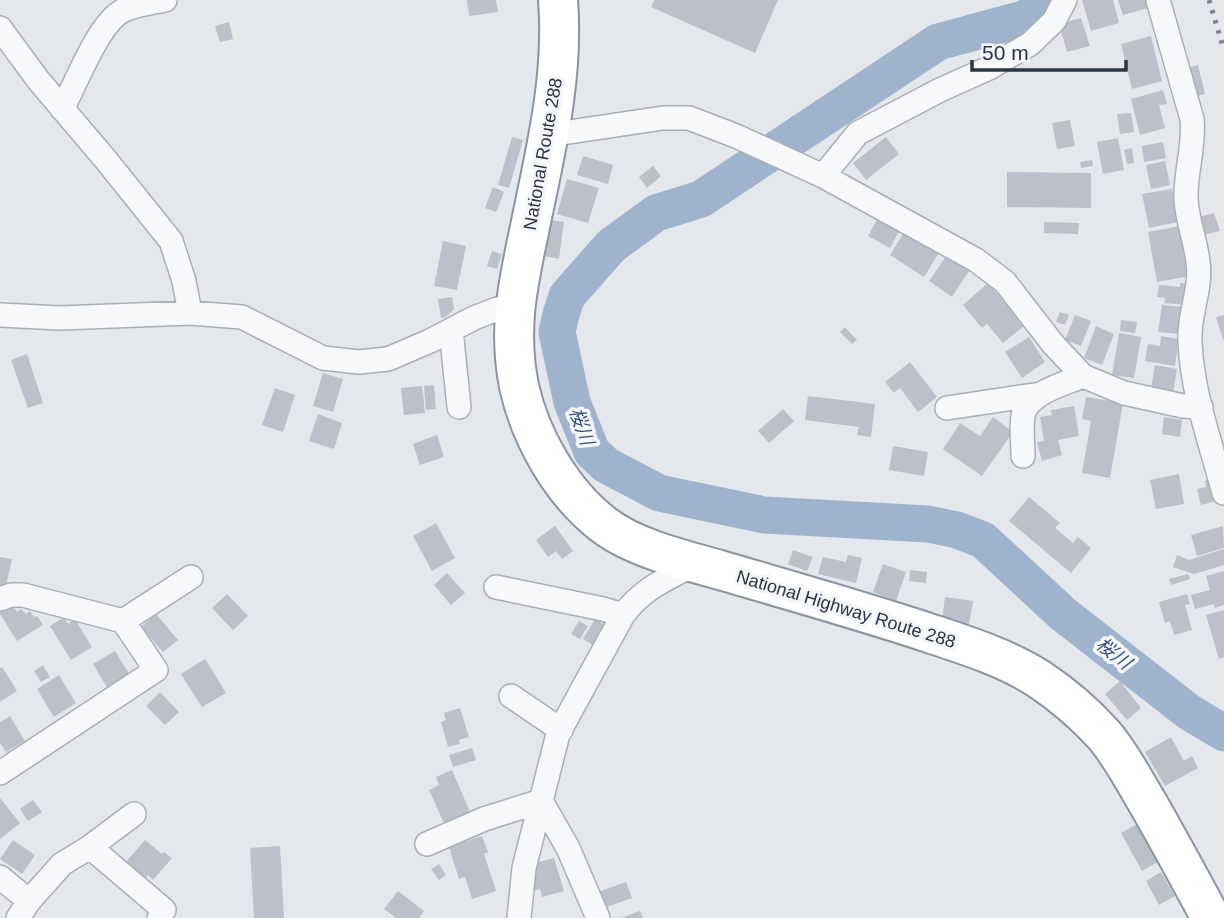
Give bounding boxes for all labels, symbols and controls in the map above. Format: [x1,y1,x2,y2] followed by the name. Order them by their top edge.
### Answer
[972,28,1126,72] scale bar
[982,41,1029,64] text: 50 m
[520,76,566,232] street label: National Route 288
[565,405,599,449] water label: 桜川
[734,566,958,652] street label: National Highway Route 288
[1092,633,1137,675] water label: 桜川

